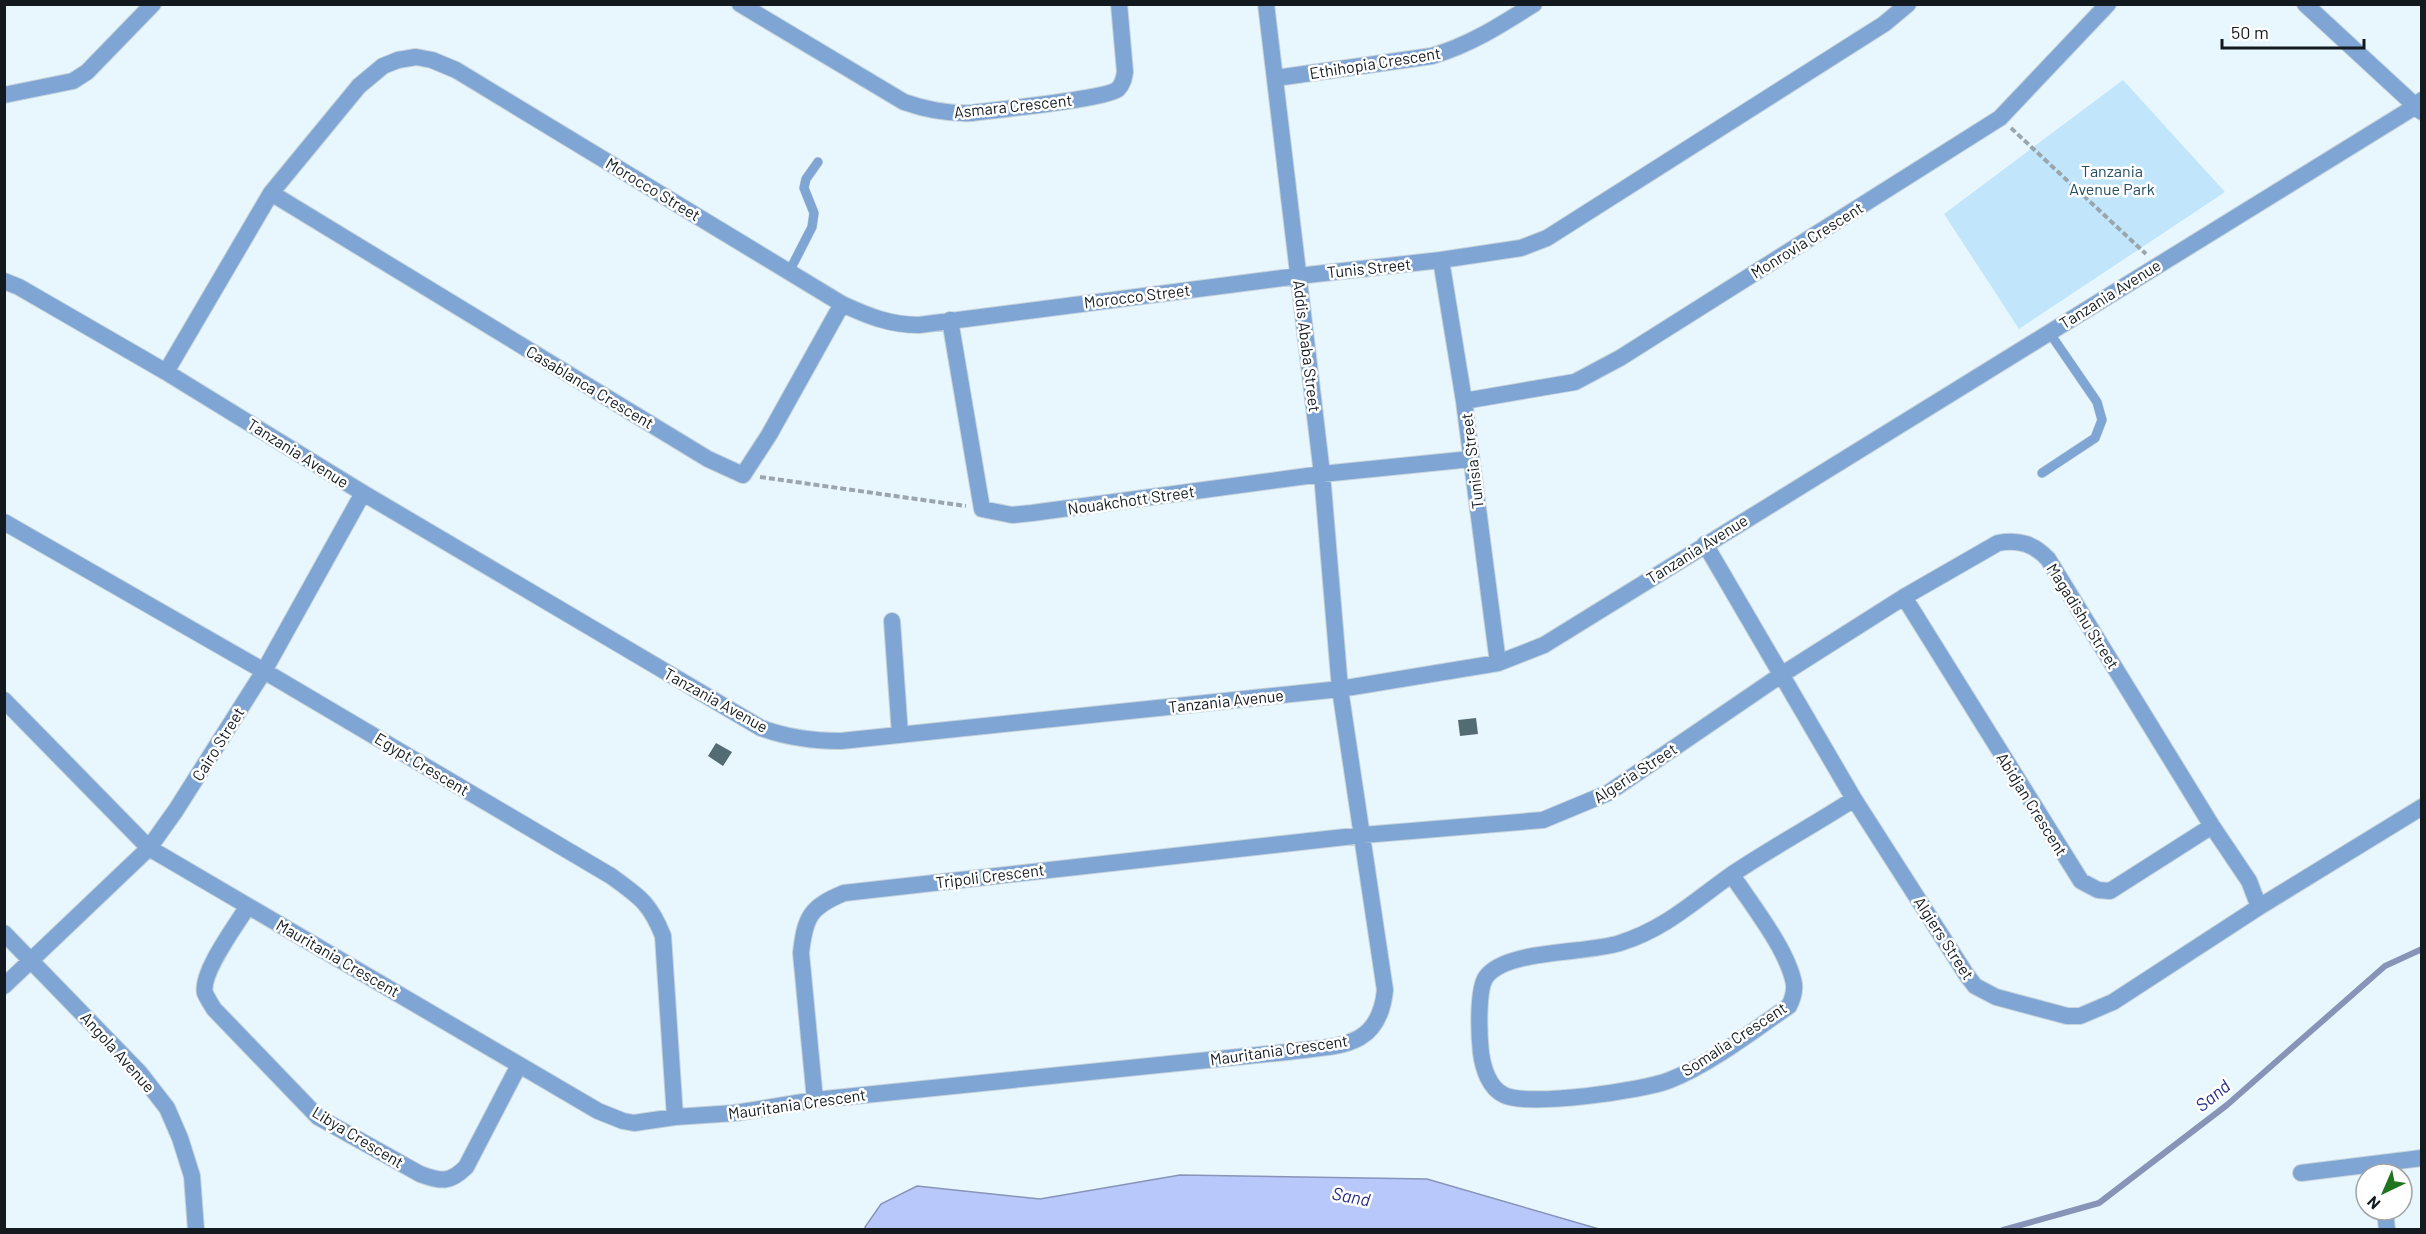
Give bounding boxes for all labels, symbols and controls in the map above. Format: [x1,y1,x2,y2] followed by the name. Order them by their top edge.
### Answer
[2222,12,2364,50] scale bar
[2231,21,2269,43] text: 50 m
[1308,43,1442,82] street label: Ethihopia Crescent
[953,90,1073,121] street label: Asmara Crescent
[603,153,704,224] street label: Morocco Street
[2069,161,2155,198] park label: Tanzania Avenue Park
[1747,197,1866,282] street label: Monrovia Crescent
[1326,254,1412,281] street label: Tunis Street
[2056,255,2164,332] street label: Tanzania Avenue
[1290,279,1325,413] street label: Addis Ababa Street
[1083,280,1191,311] street label: Morocco Street
[523,341,657,432] street label: Casablanca Crescent
[1456,412,1487,510] street label: Tunisia Street
[244,414,352,491] street label: Tanzania Avenue
[1066,481,1196,518] street label: Nouakchott Street
[1643,510,1751,587] street label: Tanzania Avenue
[2043,559,2124,672] street label: Magadishu Street
[661,663,772,736] street label: Tanzania Avenue
[1167,685,1285,716] street label: Tanzania Avenue
[187,703,248,784] street label: Cairo Street
[372,728,473,799] street label: Egypt Crescent
[1590,739,1680,807] street label: Algeria Street
[1993,749,2072,859] street label: Abidjan Crescent
[935,859,1045,892] street label: Tripoli Crescent
[1911,893,1978,983] street label: Algiers Street
[273,915,403,1001] street label: Mauritania Crescent
[1678,998,1790,1080] street label: Somalia Crescent
[77,1008,159,1096] street label: Angola Avenue
[1209,1030,1349,1069] street label: Mauritania Crescent
[2190,1074,2235,1116] water label: Sand
[727,1084,867,1123] street label: Mauritania Crescent
[309,1102,407,1171] street label: Libya Crescent
[2354,1162,2414,1222] north arrow
[1330,1182,1373,1211] water label: Sand
[2363,1193,2384,1214] text: N

